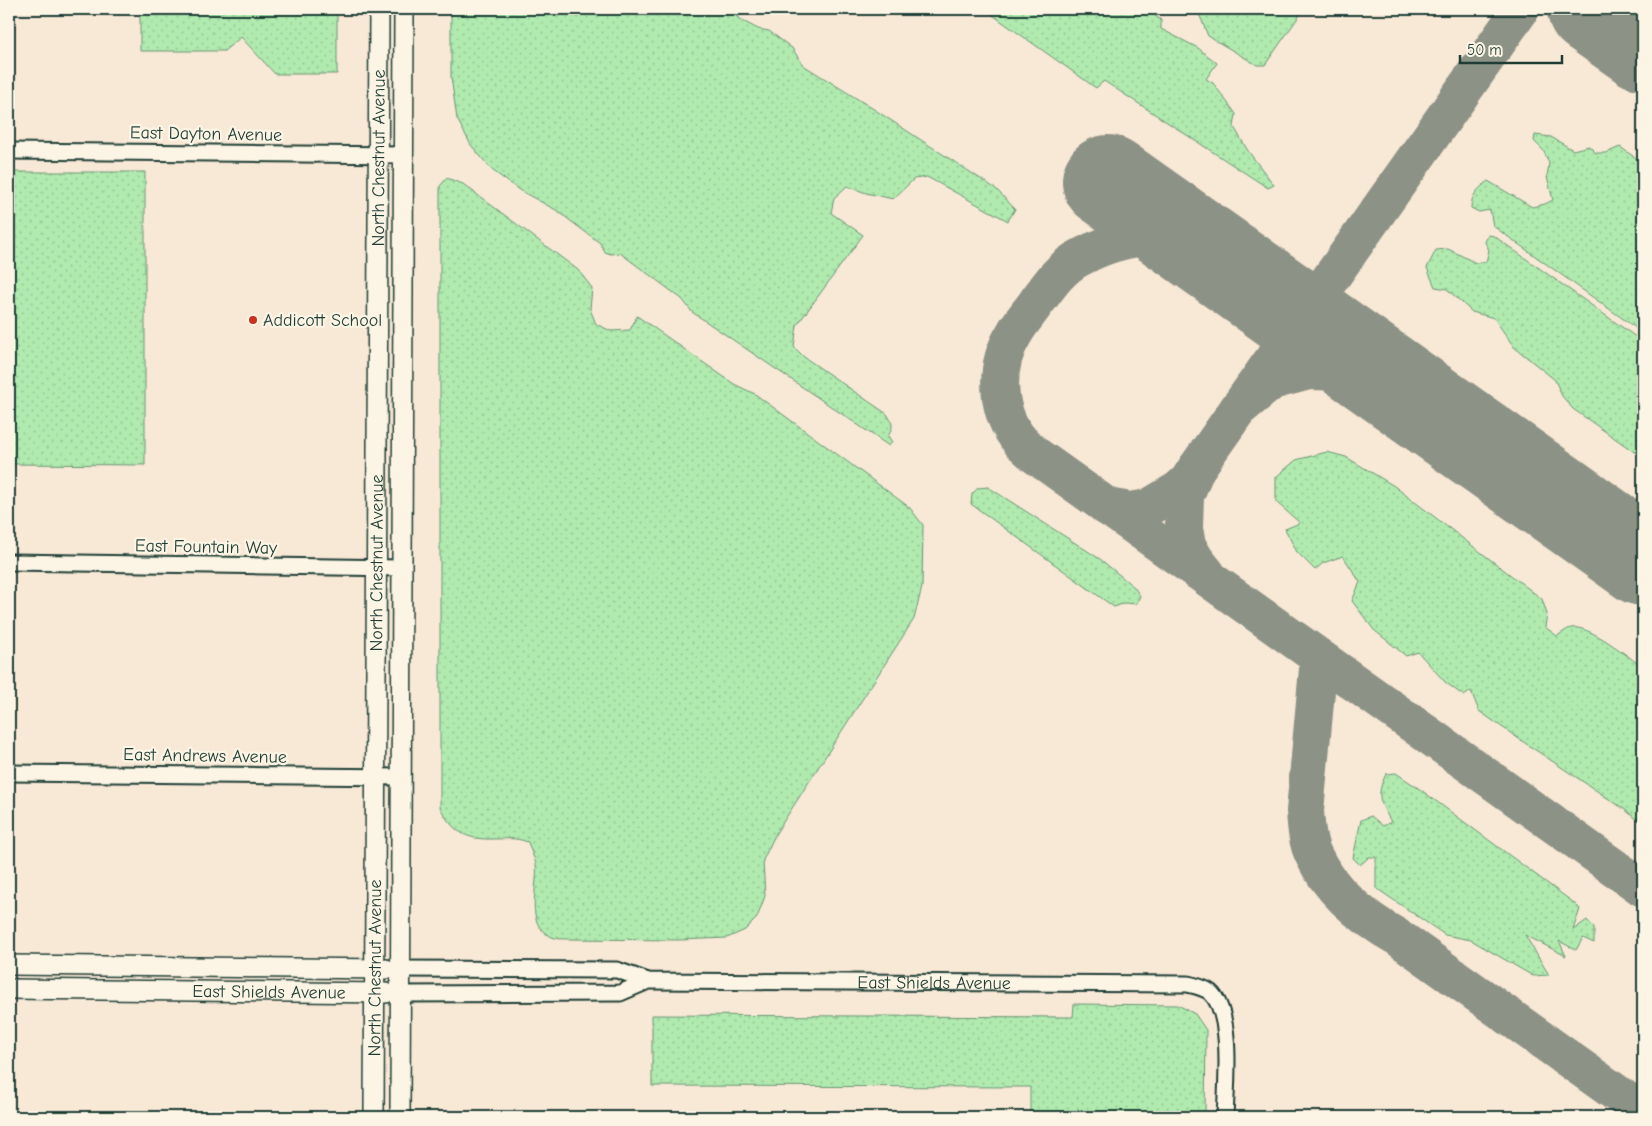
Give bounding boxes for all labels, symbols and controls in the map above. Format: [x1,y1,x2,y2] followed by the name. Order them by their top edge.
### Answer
[1460,32,1562,64] scale bar
[1467,41,1502,59] text: 50 m
[367,69,389,247] street label: North Chestnut Avenue
[130,122,282,146] street label: East Dayton Avenue
[263,310,382,331] place label: Addicott School
[247,314,259,326] marker: Addicott School
[366,474,387,652] street label: North Chestnut Avenue
[135,535,278,559] street label: East Fountain Way
[123,744,287,768] street label: East Andrews Avenue
[364,879,386,1057] street label: North Chestnut Avenue
[857,972,1011,994] street label: East Shields Avenue
[192,980,346,1003] street label: East Shields Avenue

